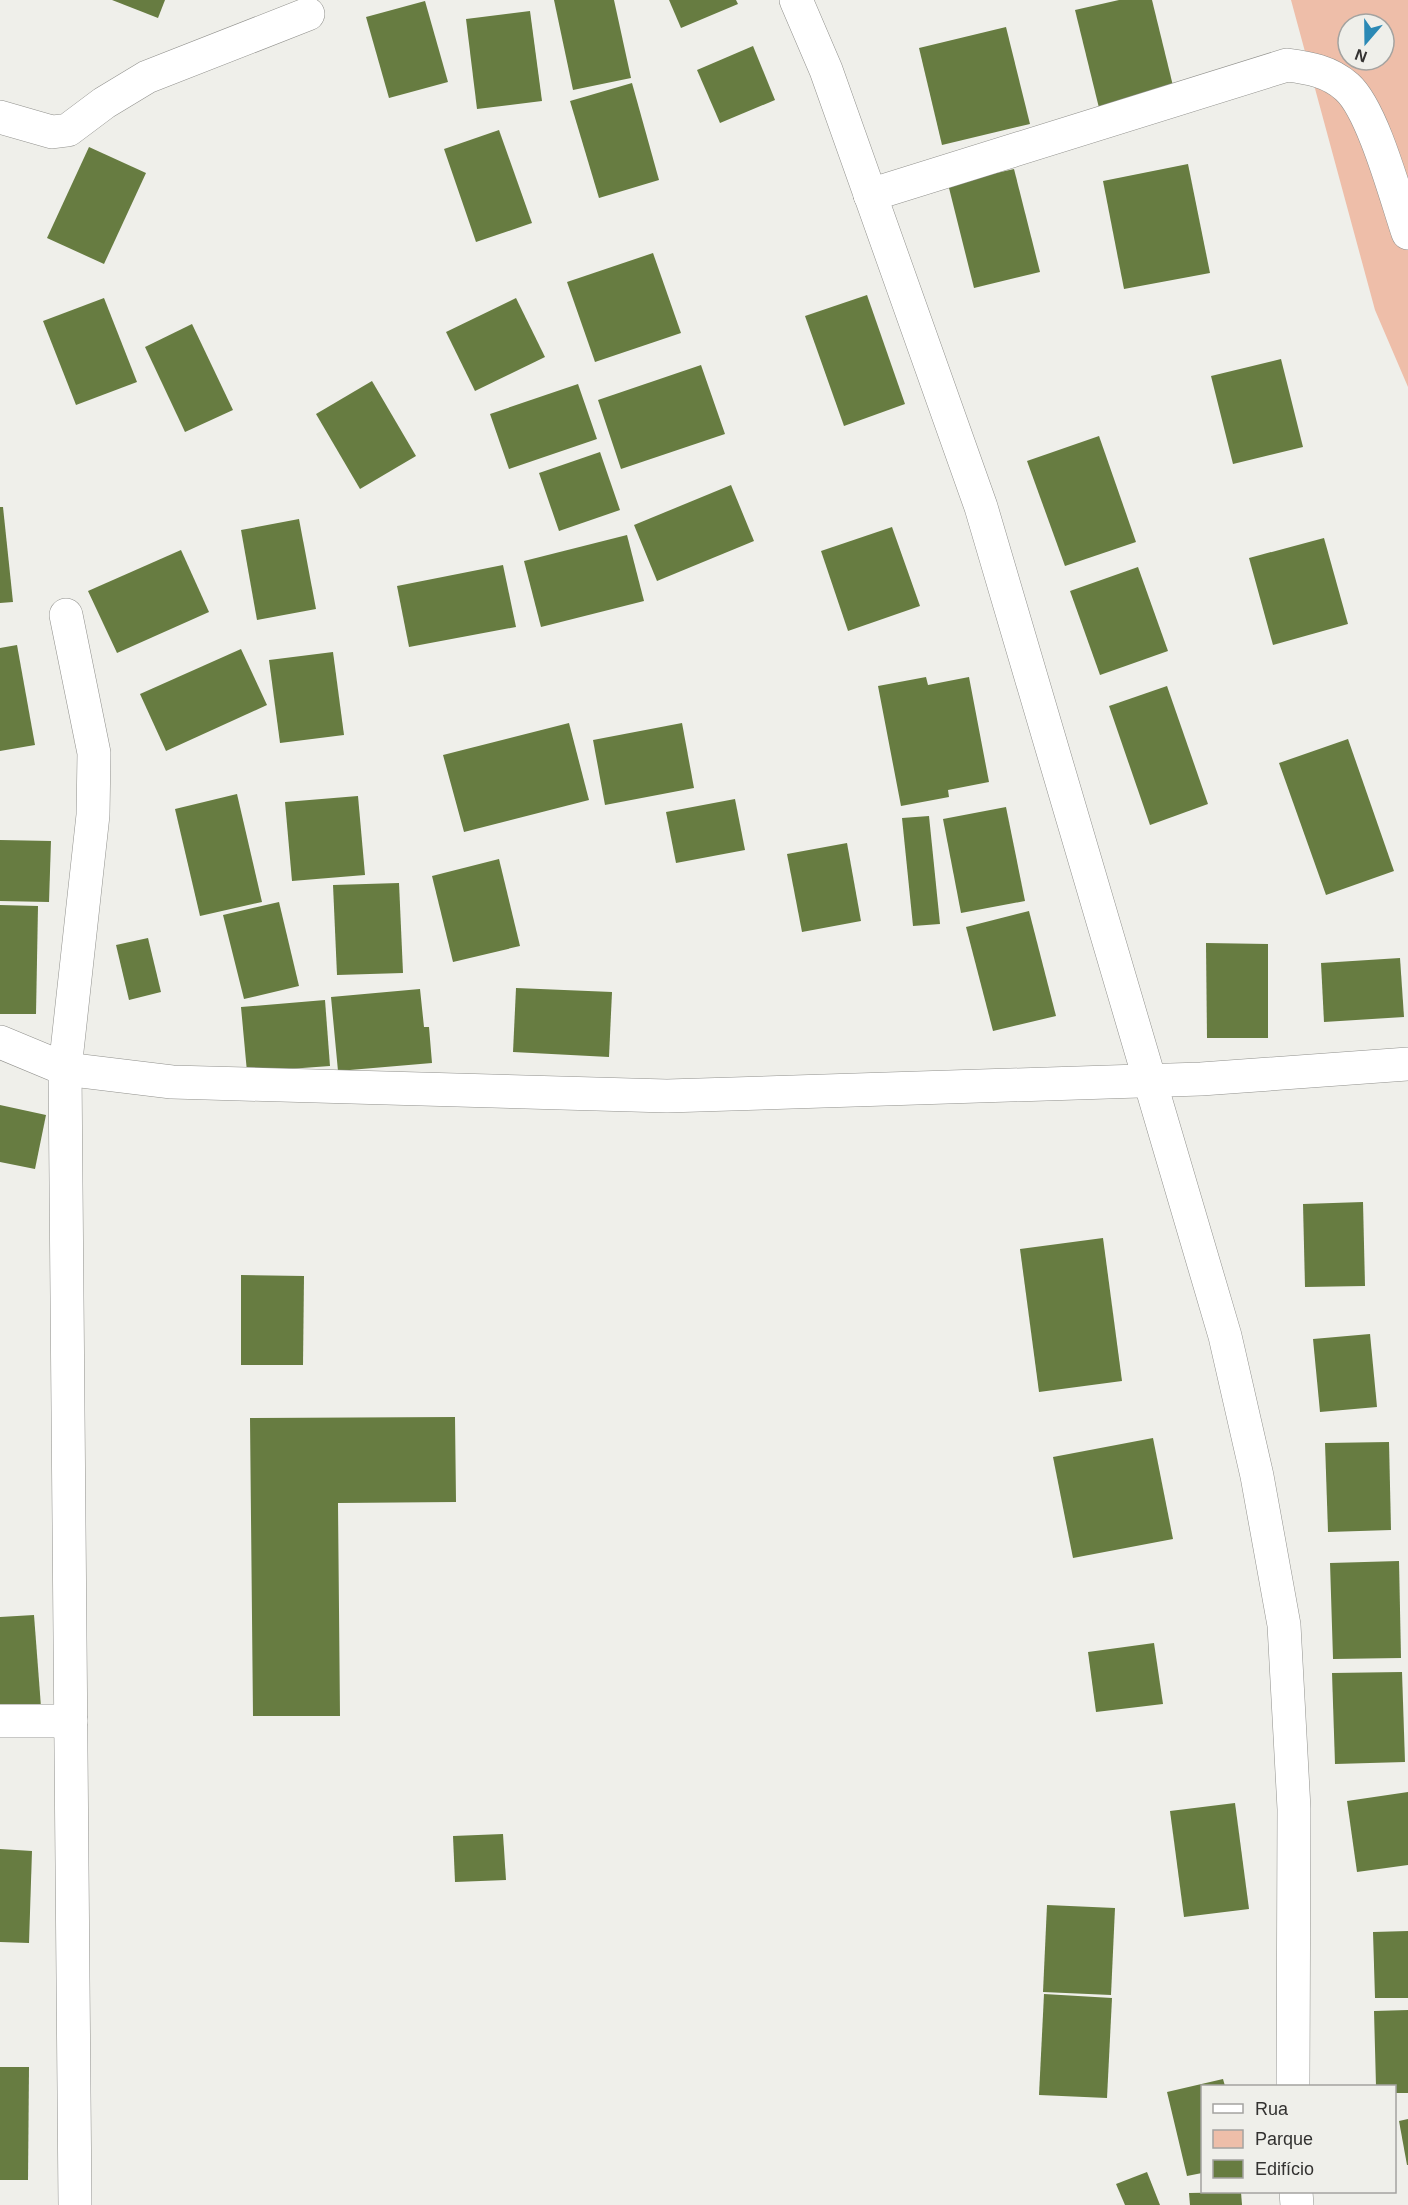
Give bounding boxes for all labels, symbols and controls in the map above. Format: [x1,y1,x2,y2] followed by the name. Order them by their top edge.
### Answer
[1336,12,1396,72] north arrow
[1353,46,1369,66] text: N
[1201,2085,1396,2193] legend
[1255,2099,1289,2119] text: Rua
[1255,2129,1313,2149] text: Parque
[1255,2159,1314,2179] text: Edifício

